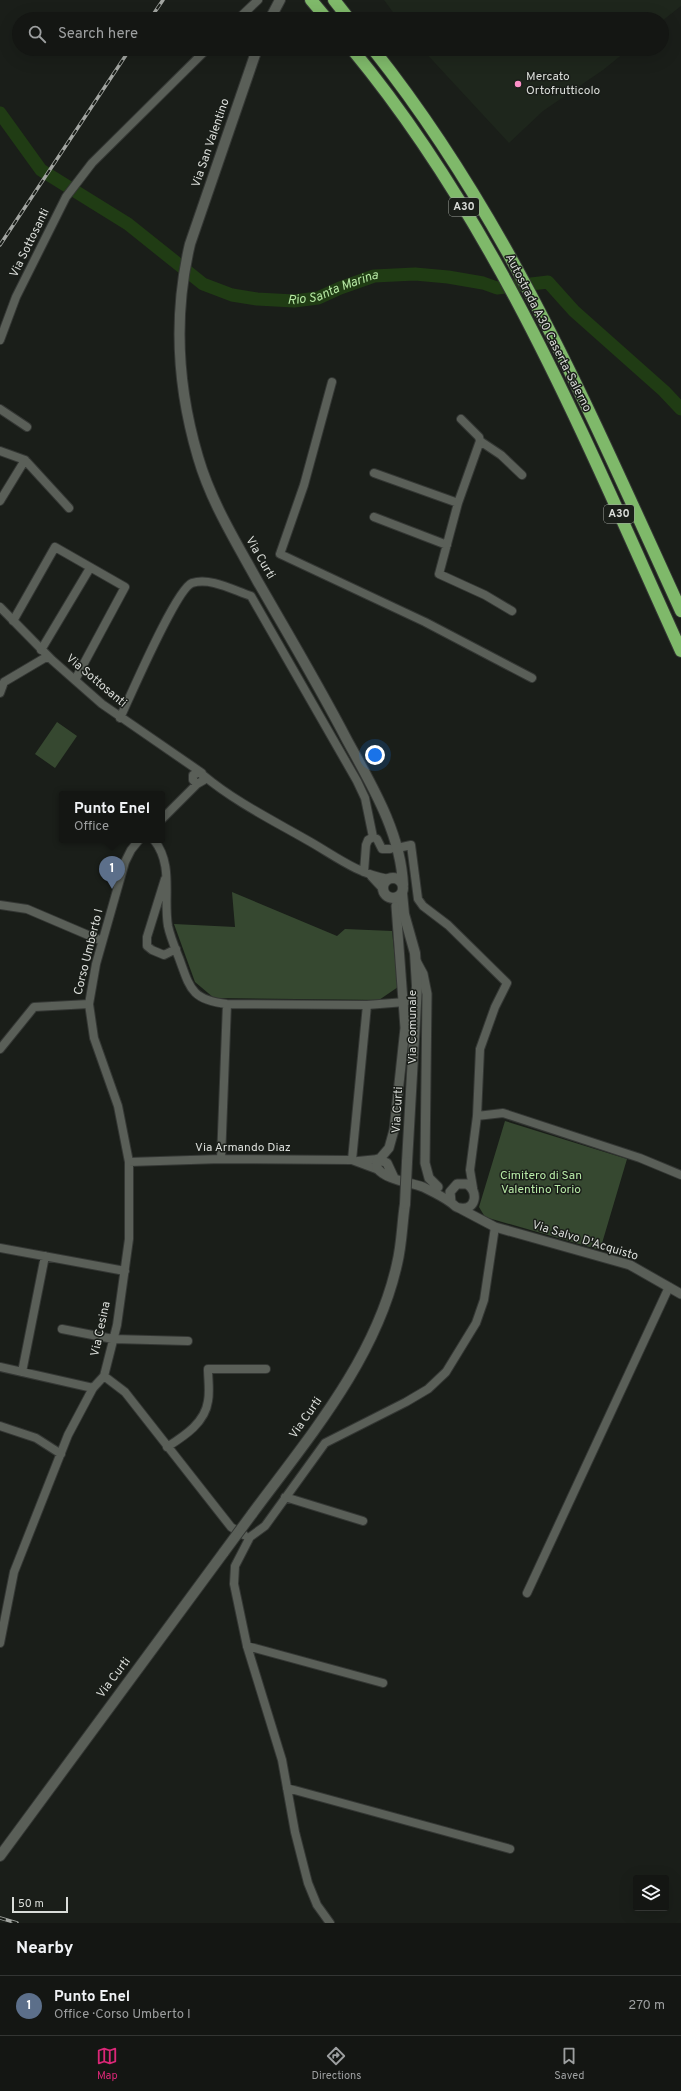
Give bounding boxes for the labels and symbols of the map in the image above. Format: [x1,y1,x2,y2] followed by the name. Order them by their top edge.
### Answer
[526,69,601,99] place label: Mercato Ortofrutticolo
[513,79,523,89] marker: Mercato Ortofrutticolo
[188,96,234,190] street label: Via San Valentino
[449,198,479,216] road number: A30
[6,206,54,280] street label: Via Sottosanti
[501,251,595,415] street label: Autostrada A30 Caserta-Salerno
[287,268,379,309] water label: Rio Santa Marina
[604,505,634,523] road number: A30
[241,534,279,582] street label: Via Curti
[62,651,130,711] street label: Via Sottosanti
[365,745,385,765] your location
[99,856,125,889] pin: 1
[71,907,107,997] street label: Corso Umberto I
[405,990,421,1064] street label: Via Comunale
[389,1086,407,1134] street label: Via Curti
[195,1140,291,1156] street label: Via Armando Diaz
[500,1168,582,1198] park label: Cimitero di San Valentino Torio
[530,1217,640,1265] street label: Via Salvo D'Acquisto
[87,1300,115,1358] street label: Via Cesina
[286,1394,326,1442] street label: Via Curti
[94,1654,134,1702] street label: Via Curti
[12,1895,68,1914] scale bar

